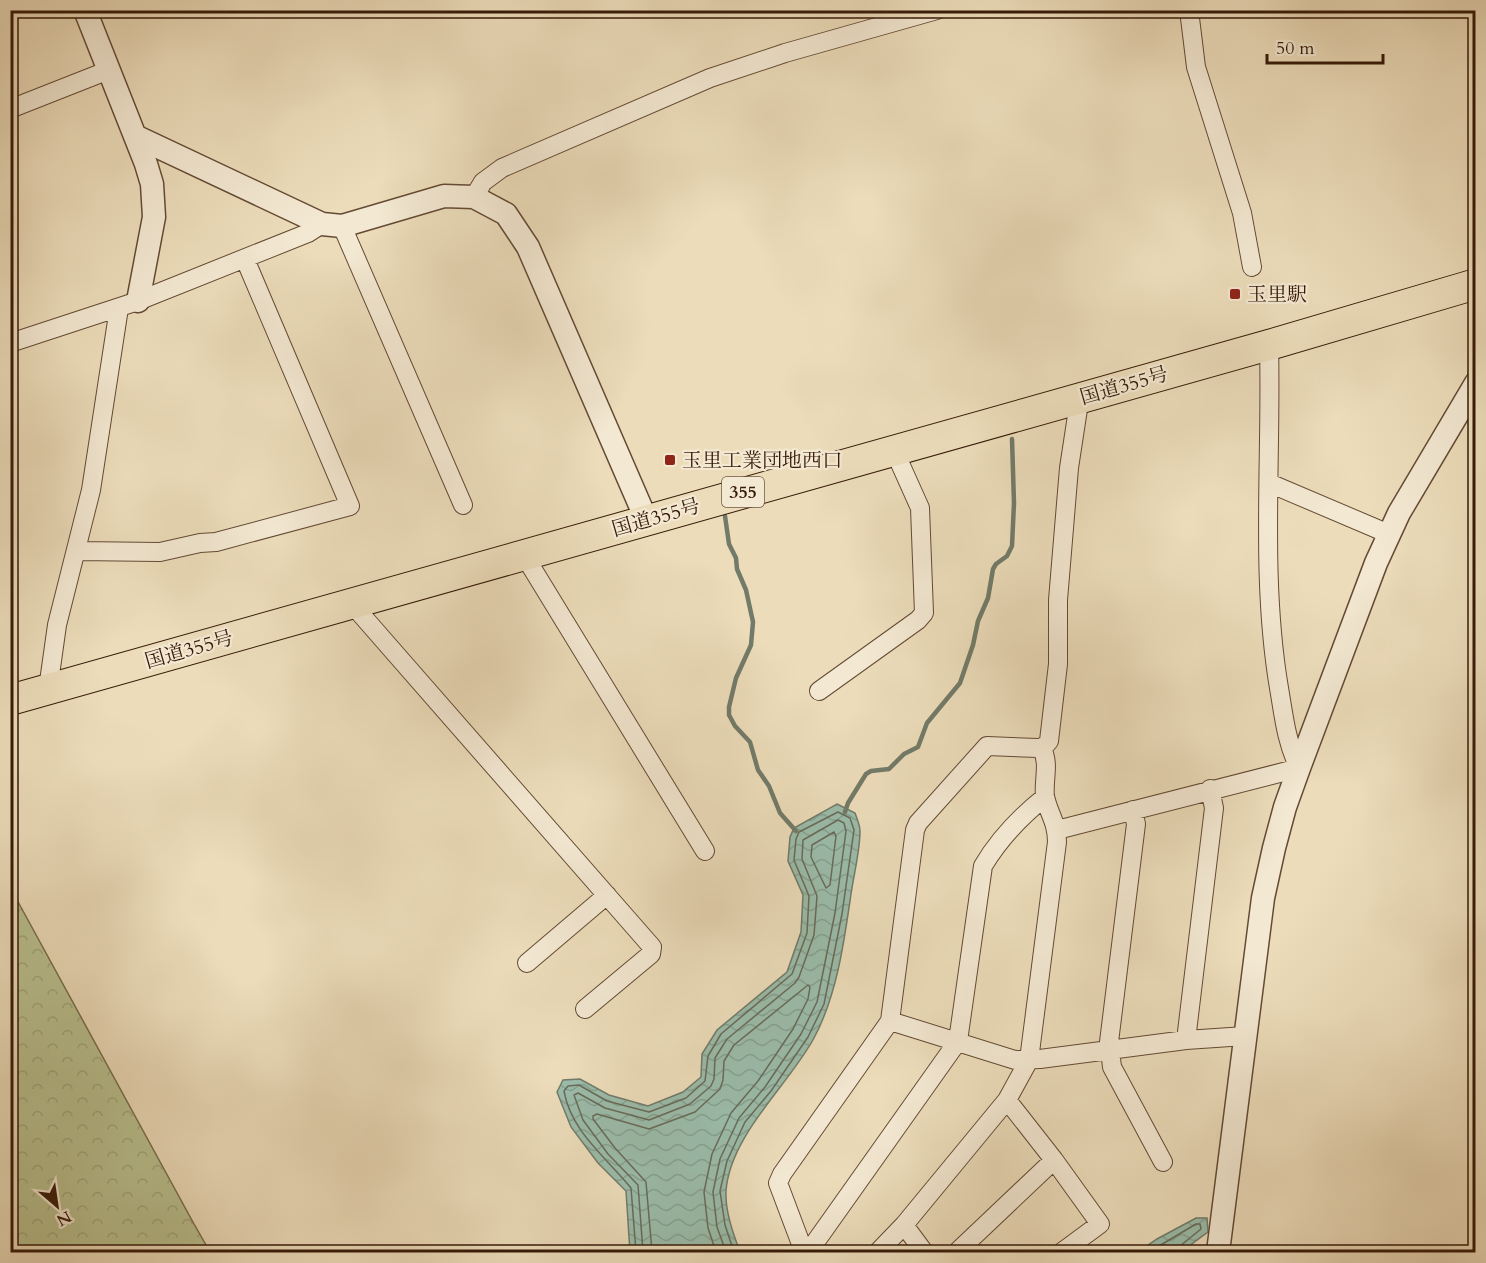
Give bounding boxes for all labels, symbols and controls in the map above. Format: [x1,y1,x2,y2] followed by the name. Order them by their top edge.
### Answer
[1267,27,1382,65] scale bar
[1276,36,1315,61] text: 50 m
[1247,281,1307,308] place label: 玉里駅
[1228,287,1242,301] marker: 玉里駅
[1077,360,1171,411] street label: 国道355号
[682,447,842,474] place label: 玉里工業団地西口
[663,453,677,467] marker: 玉里工業団地西口
[722,477,764,507] road number: 355
[609,492,703,543] street label: 国道355号
[142,624,236,675] street label: 国道355号
[27,1176,87,1236] north arrow
[52,1205,75,1231] text: N

